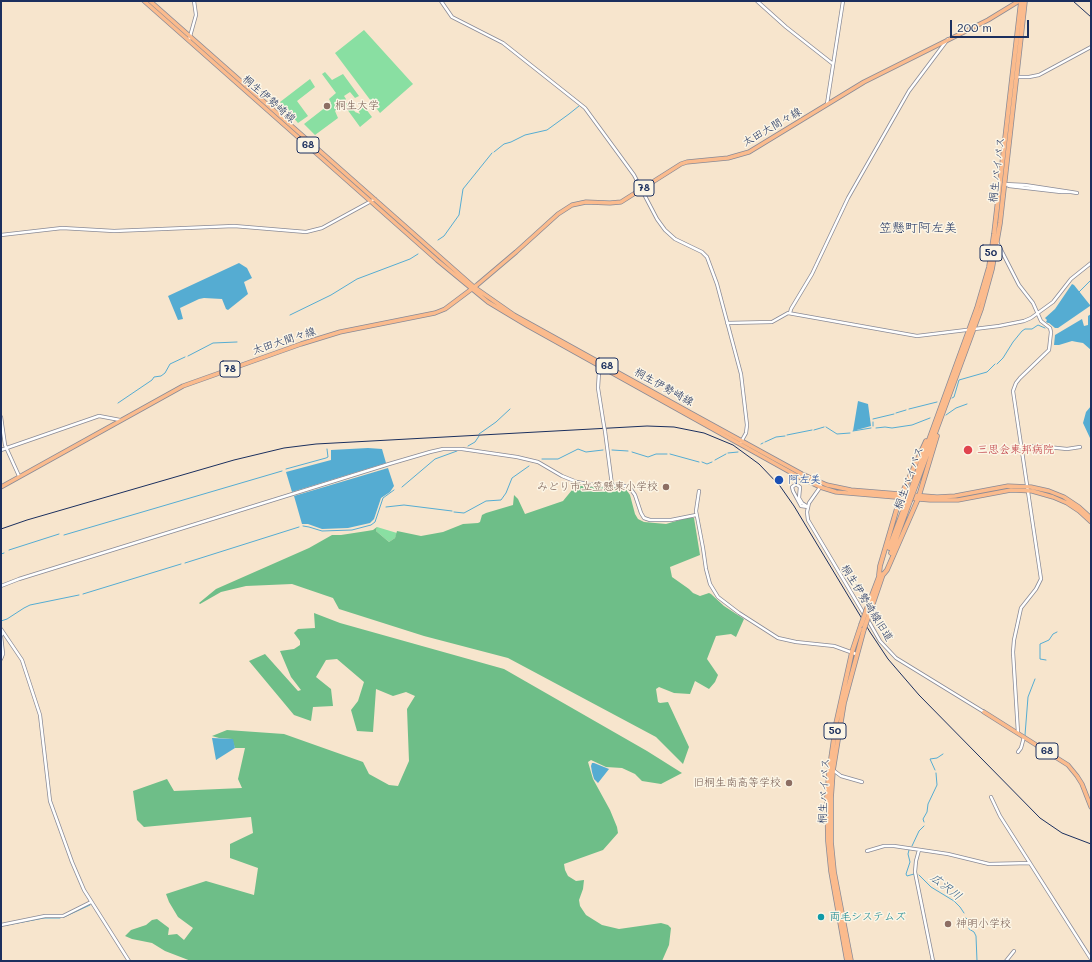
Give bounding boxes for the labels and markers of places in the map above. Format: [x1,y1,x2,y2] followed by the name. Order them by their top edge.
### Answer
[335,99,379,113] place label: 桐生大学
[322,101,332,111] marker: 桐生大学
[977,443,1054,457] place label: 三思会東邦病院
[962,444,974,456] marker: 三思会東邦病院
[788,473,821,487] place label: 阿左美
[773,474,785,486] marker: 阿左美
[537,480,658,494] place label: みどり市立笠懸東小学校
[661,482,671,492] marker: みどり市立笠懸東小学校
[693,776,781,790] place label: 旧桐生南高等学校
[784,778,794,788] marker: 旧桐生南高等学校
[829,910,906,924] place label: 両毛システムズ
[816,912,826,922] marker: 両毛システムズ
[956,917,1011,931] place label: 神明小学校
[943,919,953,929] marker: 神明小学校

